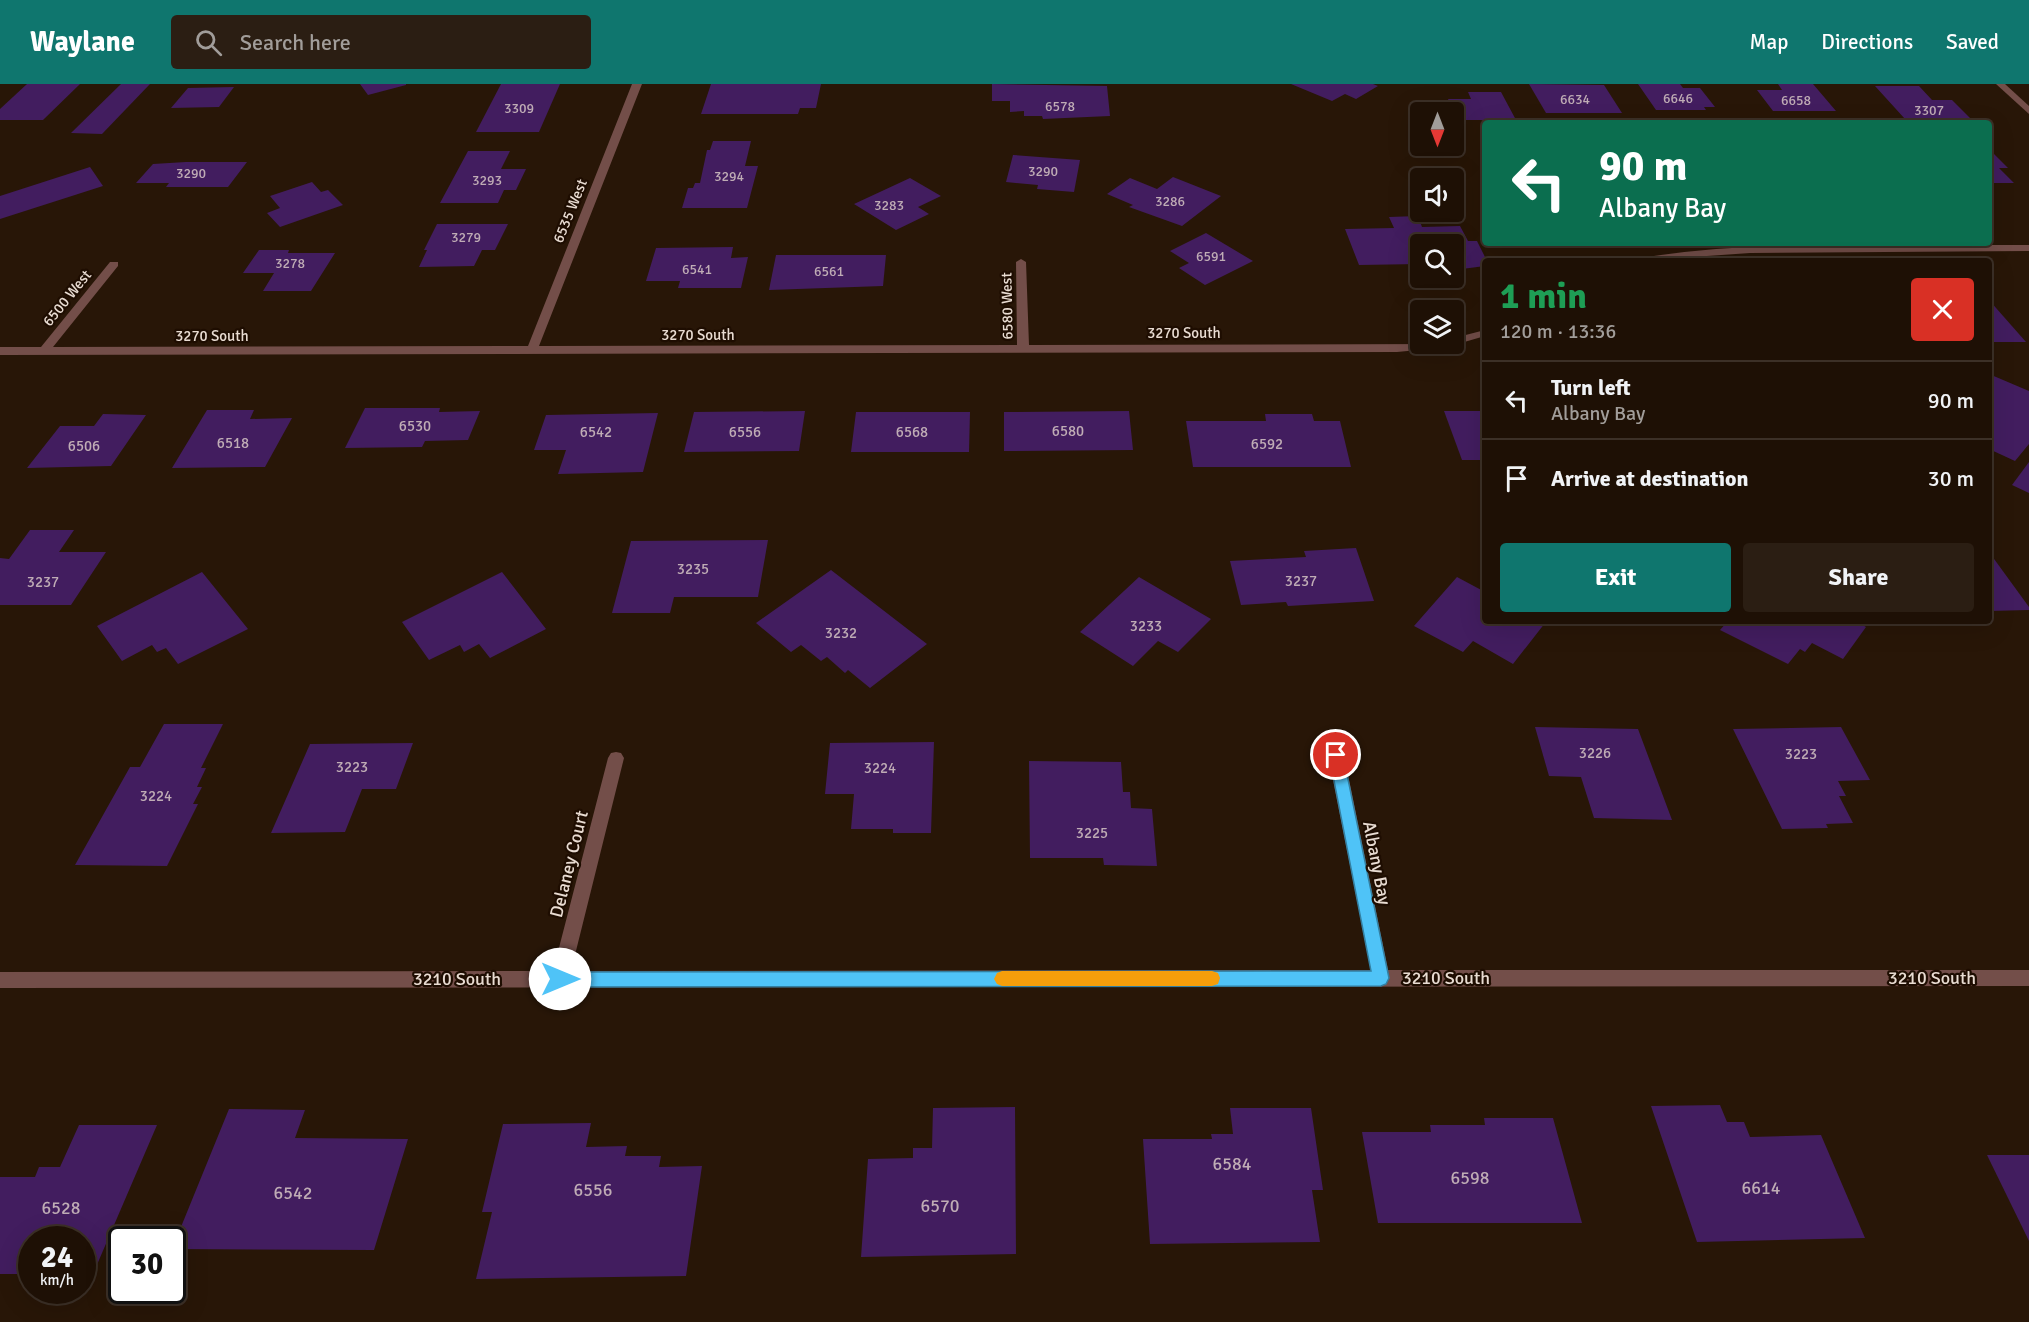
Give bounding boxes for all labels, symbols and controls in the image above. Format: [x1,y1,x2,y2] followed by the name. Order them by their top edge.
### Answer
[171,15,591,69] search box
[30,25,135,59] text: Waylane
[192,26,225,59] icon: search
[240,29,351,56] text: Search here
[1750,29,1788,55] text: Map
[1821,29,1913,55] text: Directions
[1946,29,1999,55] text: Saved
[1663,90,1693,107] house number: 6646
[1560,91,1591,108] house number: 6634
[1781,92,1811,109] house number: 6658
[1045,98,1075,115] house number: 6578
[504,100,534,117] house number: 3309
[1410,102,1464,156] north arrow
[1410,102,1464,354] map controls
[1914,102,1944,119] house number: 3307
[1599,141,1688,192] text: 90 m
[1500,144,1578,222] icon: left
[1028,163,1058,180] house number: 3290
[176,165,206,182] house number: 3290
[714,168,745,185] house number: 3294
[1410,168,1464,222] button: sound
[472,172,502,189] house number: 3293
[549,176,591,246] street label: 6535 West
[1599,192,1726,225] text: Albany Bay
[1155,193,1185,210] house number: 3286
[874,197,904,214] house number: 3283
[451,229,481,246] house number: 3279
[1410,234,1464,288] button: search
[1196,248,1226,265] house number: 6591
[275,255,305,272] house number: 3278
[682,261,712,278] house number: 6541
[814,263,844,280] house number: 6561
[39,266,95,330] street label: 6500 West
[997,272,1017,340] street label: 6580 West
[1500,274,1587,319] text: 1 min
[1911,278,1974,341] button: close
[1410,300,1464,354] button: layers
[1500,319,1616,344] text: 120 m · 13:36
[1147,324,1221,342] street label: 3270 South
[661,326,735,344] street label: 3270 South
[175,327,249,345] street label: 3270 South
[1551,374,1631,401] text: Turn left
[1500,384,1533,417] icon: left
[1928,387,1974,414] text: 90 m
[1551,401,1645,426] text: Albany Bay
[399,417,431,435] house number: 6530
[1052,422,1084,440] house number: 6580
[580,423,612,441] house number: 6542
[729,423,761,441] house number: 6556
[896,423,928,441] house number: 6568
[217,434,249,452] house number: 6518
[1251,435,1283,453] house number: 6592
[68,437,100,455] house number: 6506
[1500,462,1533,495] icon: arrive
[1551,465,1748,492] text: Arrive at destination
[1928,465,1974,492] text: 30 m
[1500,543,1731,612] button: Exit
[1743,543,1974,612] button: Share
[677,560,709,578] house number: 3235
[1285,572,1317,590] house number: 3237
[27,573,59,591] house number: 3237
[1130,617,1162,635] house number: 3233
[825,624,857,642] house number: 3232
[1310,729,1361,780] pin
[1319,738,1352,771] icon: arrive
[1579,744,1611,762] house number: 3226
[1785,745,1817,763] house number: 3223
[336,758,368,776] house number: 3223
[864,759,896,777] house number: 3224
[140,787,172,805] house number: 3224
[545,808,593,920] street label: Delaney Court
[1358,819,1396,907] street label: Albany Bay
[1076,824,1108,842] house number: 3225
[528,947,592,1011] position arrow
[1402,967,1490,989] street label: 3210 South
[1888,967,1976,989] street label: 3210 South
[413,968,501,990] street label: 3210 South
[1213,1153,1252,1175] house number: 6584
[1451,1167,1489,1189] house number: 6598
[1742,1177,1781,1199] house number: 6614
[574,1179,612,1201] house number: 6556
[274,1182,312,1204] house number: 6542
[921,1195,959,1217] house number: 6570
[42,1197,80,1219] house number: 6528
[108,1226,186,1304] speed limit sign: 30
[41,1239,73,1276] text: 24
[40,1271,74,1289] text: km/h

